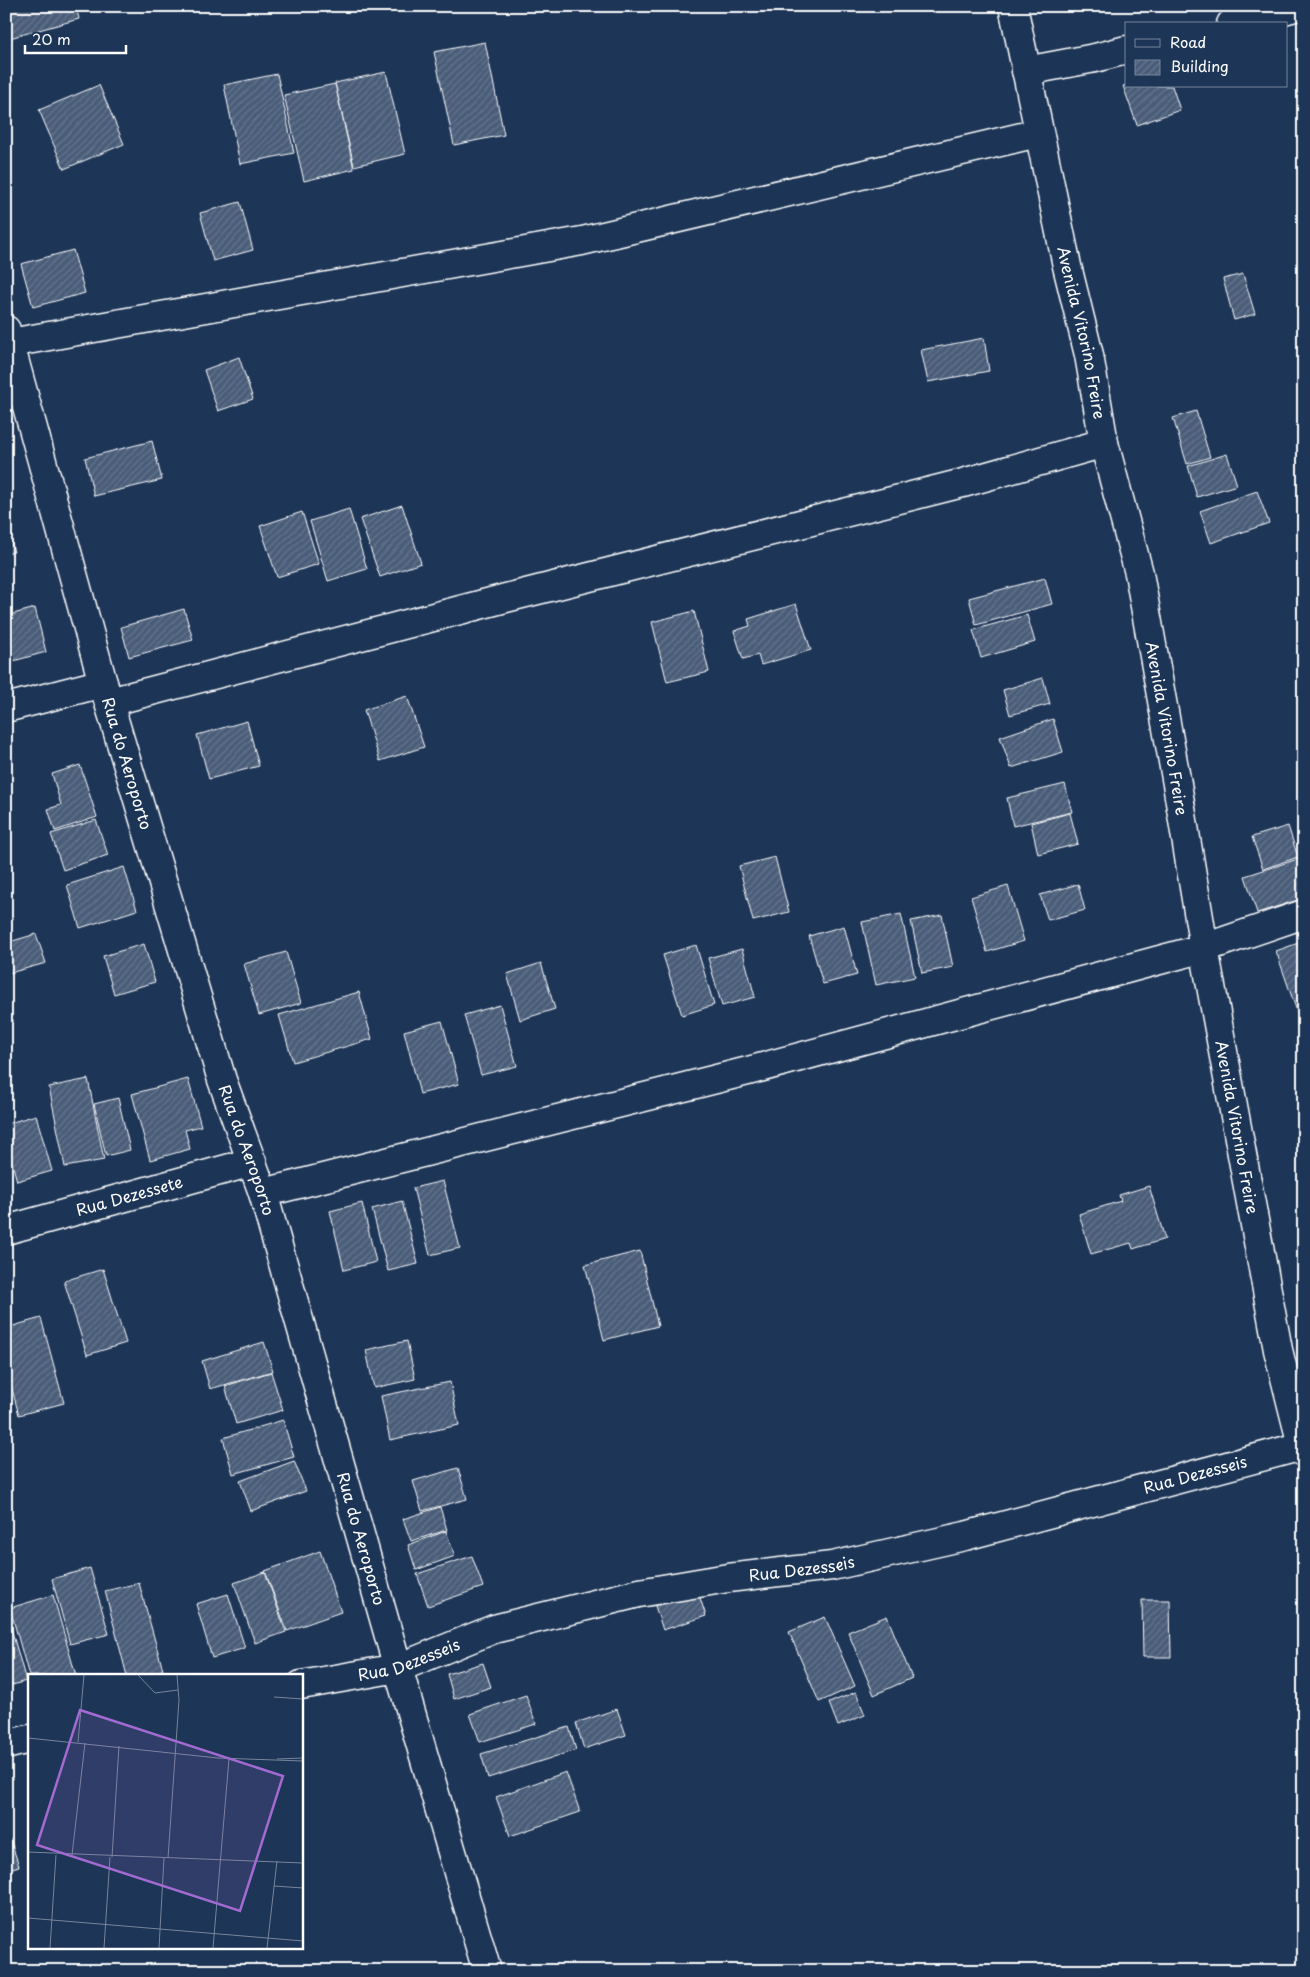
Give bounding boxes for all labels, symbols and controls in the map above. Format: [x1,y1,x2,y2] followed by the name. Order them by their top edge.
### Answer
[25,22,126,54] scale bar
[1125,22,1288,88] legend
[32,27,71,50] text: 20 m
[1170,30,1206,53] text: Road
[1170,54,1229,77] text: Building
[1052,244,1113,421] street label: Avenida Vitorino Freire
[1141,639,1195,817] street label: Avenida Vitorino Freire
[97,694,159,832] street label: Rua do Aeroporto
[1210,1038,1266,1216] street label: Avenida Vitorino Freire
[214,1081,282,1218] street label: Rua do Aeroporto
[73,1169,186,1221] street label: Rua Dezessete
[1140,1448,1249,1499] street label: Rua Dezesseis
[332,1469,393,1608] street label: Rua do Aeroporto
[747,1548,857,1587] street label: Rua Dezesseis
[356,1631,463,1686] street label: Rua Dezesseis
[28,1674,302,1950] inset map

